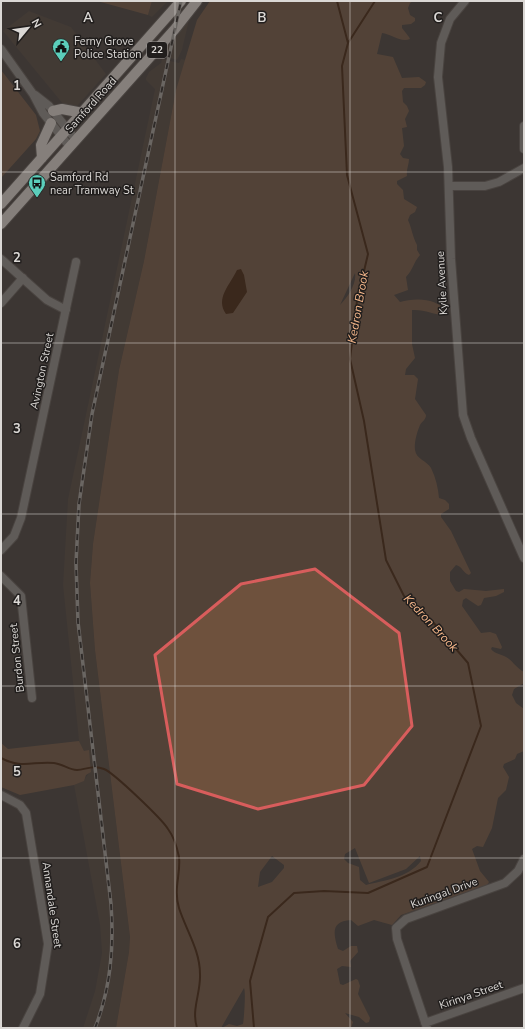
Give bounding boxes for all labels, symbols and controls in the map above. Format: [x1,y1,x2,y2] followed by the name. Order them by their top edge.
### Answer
[8,8,48,48] north arrow
[83,9,93,27] text: A
[258,9,267,27] text: B
[434,9,443,27] text: C
[28,16,45,31] text: N
[74,34,142,62] place label: Ferny Grove Police Station
[51,37,71,62] public building icon: Ferny Grove Police Station
[147,42,167,58] road number: 22
[62,74,120,136] street label: Samford Road
[13,77,21,95] text: 1
[50,170,134,198] place label: Samford Rd near Tramway St
[27,173,47,198] bus stop icon: Samford Rd near Tramway St
[13,249,21,267] text: 2
[433,250,451,315] street label: Kylie Avenue
[344,269,372,344] water label: Kedron Brook
[27,331,57,411] street label: Avington Street
[13,420,21,438] text: 3
[400,591,462,656] water label: Kedron Brook
[13,592,21,610] text: 4
[6,623,28,693] street label: Burdon Street
[13,763,21,781] text: 5
[39,861,65,949] street label: Annandale Street
[408,874,480,912] street label: Kuringal Drive
[13,935,21,953] text: 6
[437,977,505,1013] street label: Kirinya Street

